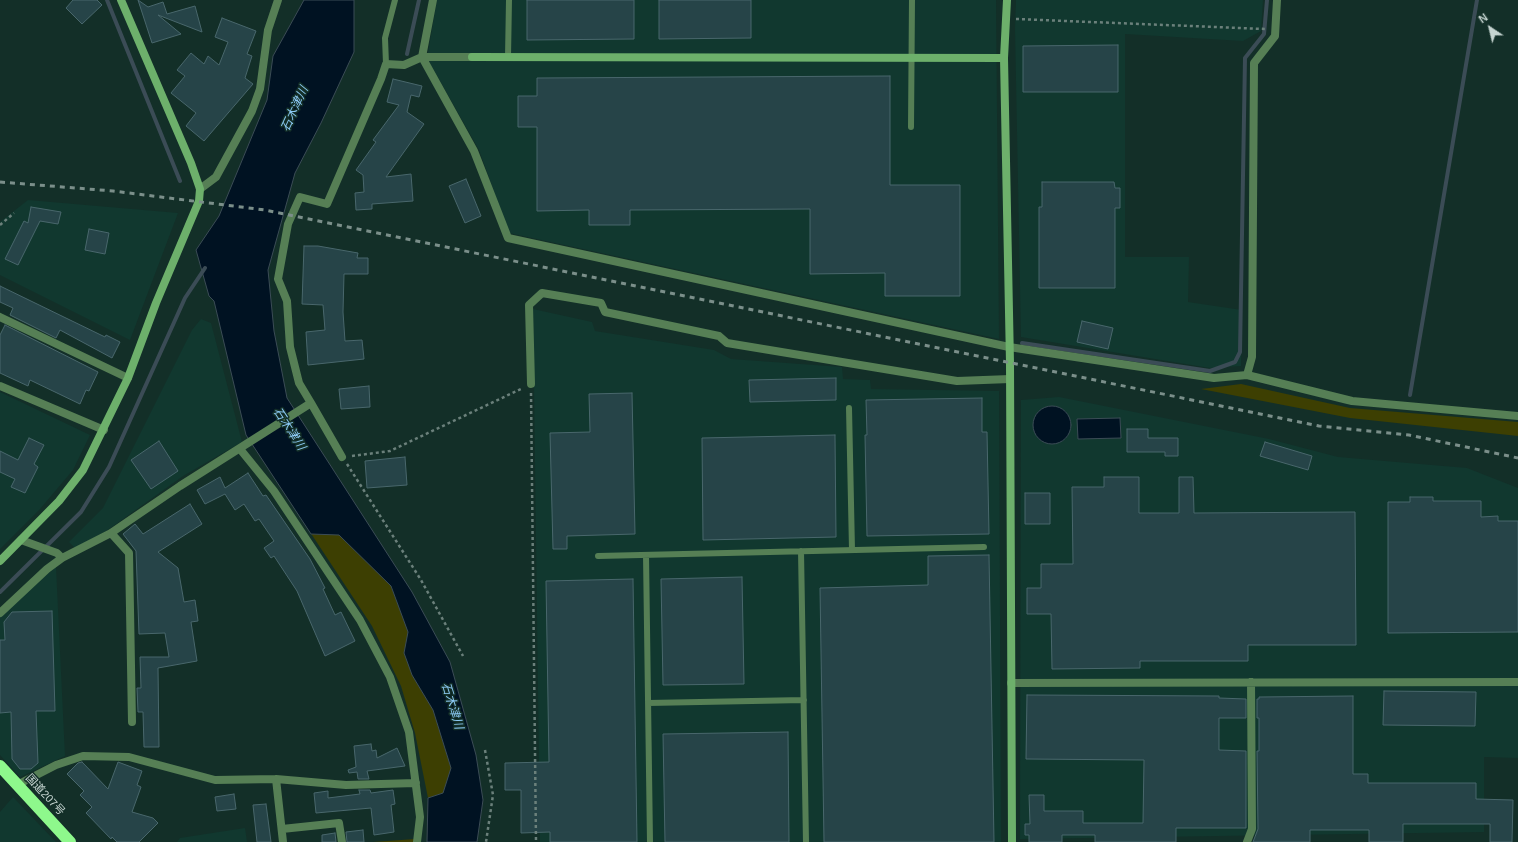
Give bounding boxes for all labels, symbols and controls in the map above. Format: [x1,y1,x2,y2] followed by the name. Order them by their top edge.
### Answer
[1470,8,1510,48] north arrow
[1476,11,1490,25] text: N
[278,84,312,134] water label: 石木津川
[270,405,308,453] water label: 石木津川
[438,681,466,731] water label: 石木津川
[23,772,67,818] street label: 国道207号

